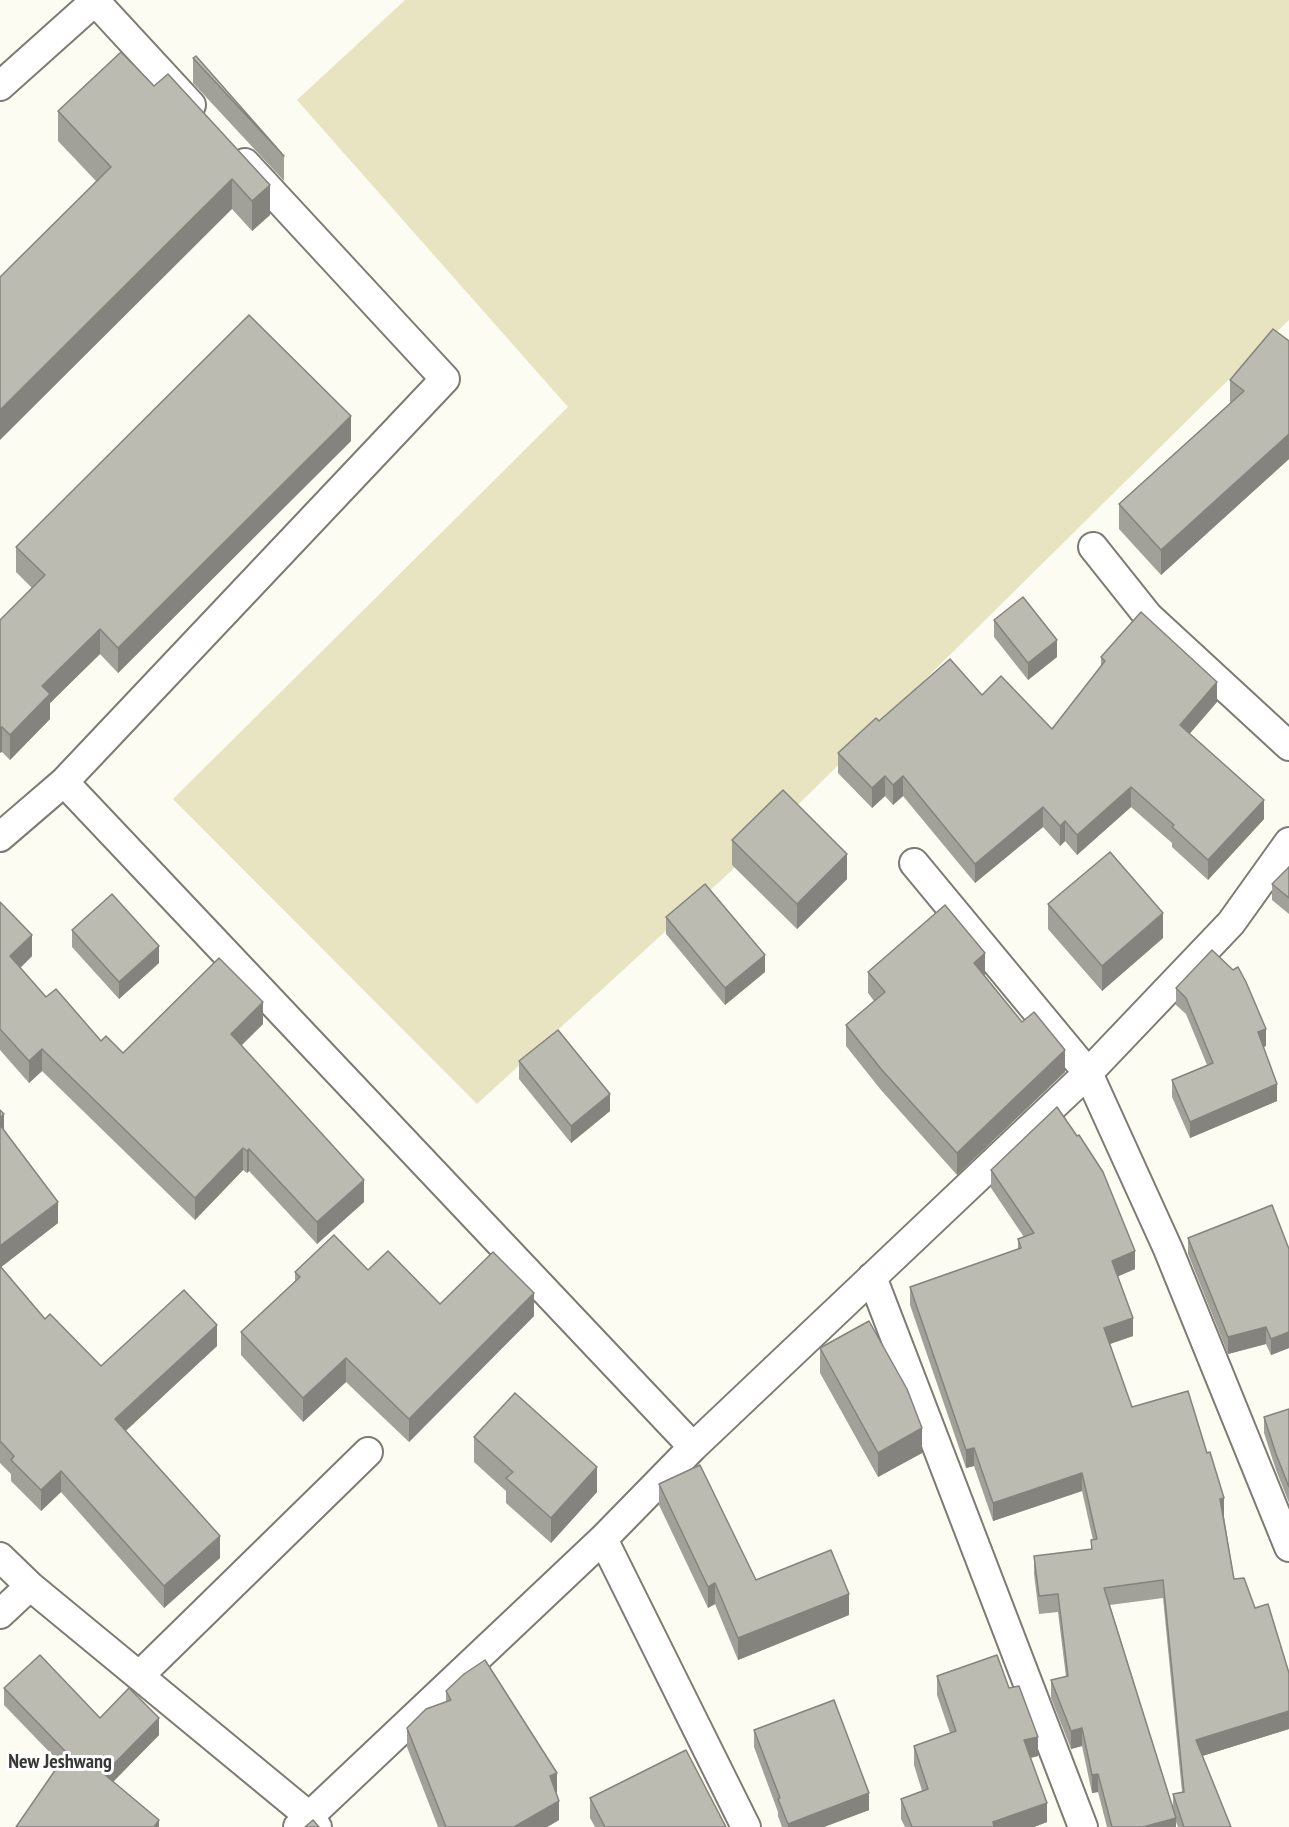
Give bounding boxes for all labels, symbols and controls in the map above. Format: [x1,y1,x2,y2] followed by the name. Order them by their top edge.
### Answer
[8,1750,112,1774] district label: New Jeshwang

